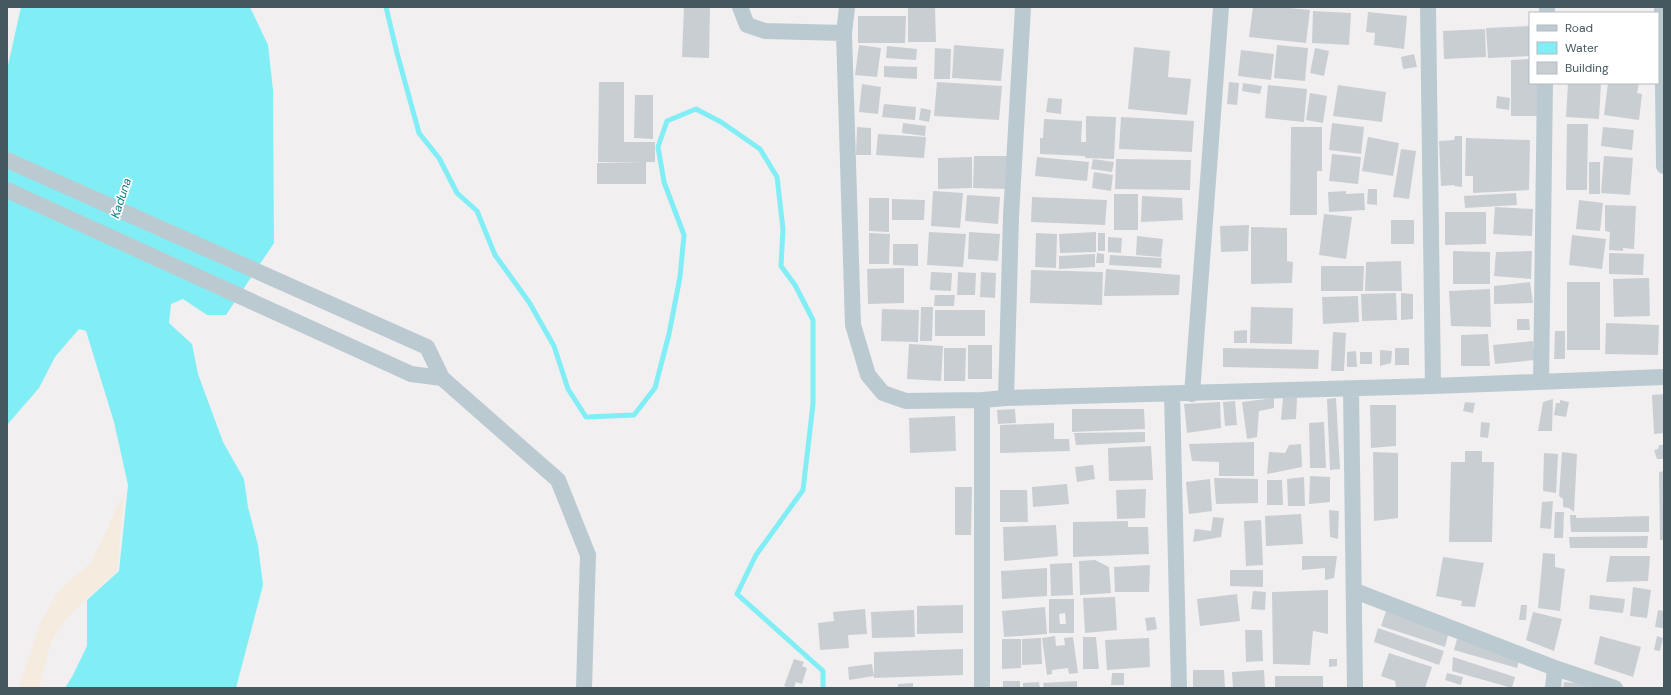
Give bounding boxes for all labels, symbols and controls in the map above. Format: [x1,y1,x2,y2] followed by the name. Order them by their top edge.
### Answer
[1529,12,1659,84] legend
[1565,20,1593,36] text: Road
[1565,40,1599,56] text: Water
[1565,60,1609,76] text: Building
[107,176,135,220] water label: Kaduna

